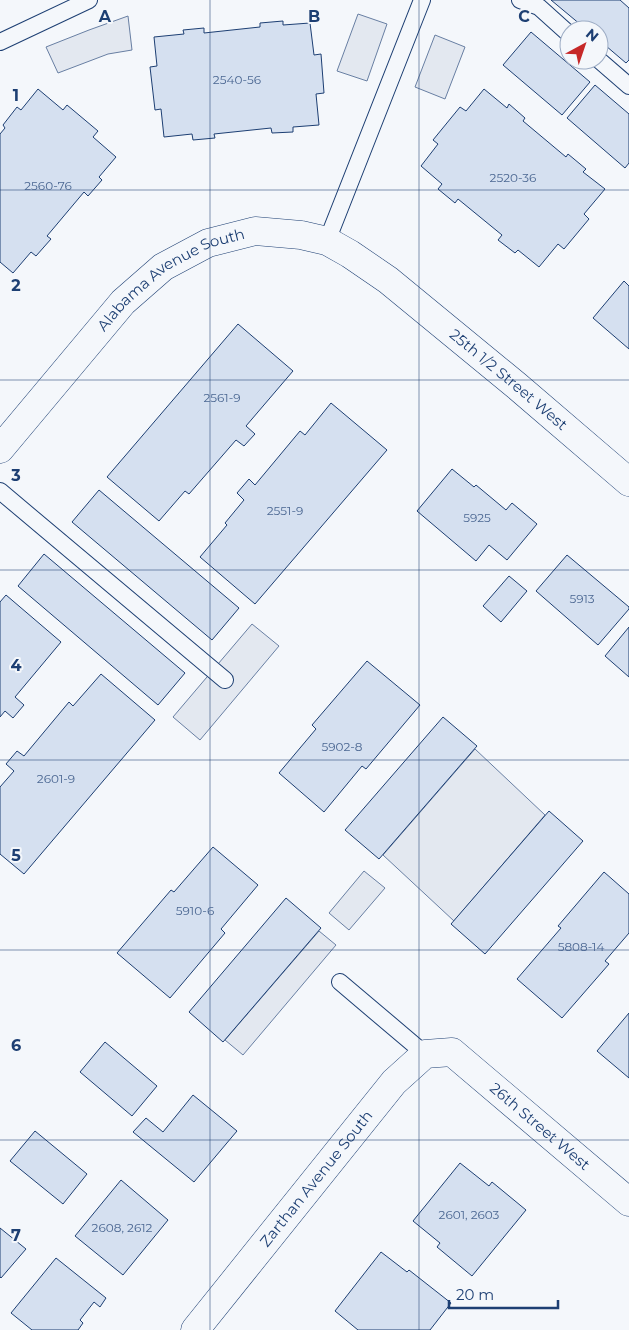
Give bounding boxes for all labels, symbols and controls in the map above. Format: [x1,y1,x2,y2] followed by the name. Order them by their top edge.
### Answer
[98,7,112,26] text: A
[308,7,320,26] text: B
[518,7,530,26] text: C
[559,20,609,70] north arrow
[582,25,602,46] text: N
[213,72,261,87] house number: 2540-56
[13,86,19,105] text: 1
[490,170,536,185] house number: 2520-36
[24,178,72,193] house number: 2560-76
[93,224,247,335] street label: Alabama Avenue South
[11,276,21,295] text: 2
[446,325,572,434] street label: 25th 1/2 Street West
[203,390,241,405] house number: 2561-9
[10,466,21,485] text: 3
[267,503,303,518] house number: 2551-9
[463,510,491,525] house number: 5925
[569,591,595,606] house number: 5913
[10,656,22,675] text: 4
[321,739,363,754] house number: 5902-8
[37,771,75,786] house number: 2601-9
[11,846,21,865] text: 5
[176,903,214,918] house number: 5910-6
[558,939,604,954] house number: 5808-14
[11,1036,21,1055] text: 6
[486,1078,594,1174] street label: 26th Street West
[256,1106,377,1250] street label: Zarthan Avenue South
[439,1207,500,1222] house number: 2601, 2603
[92,1220,153,1235] house number: 2608, 2612
[11,1226,21,1245] text: 7
[449,1278,558,1310] scale bar
[456,1285,494,1304] text: 20 m

